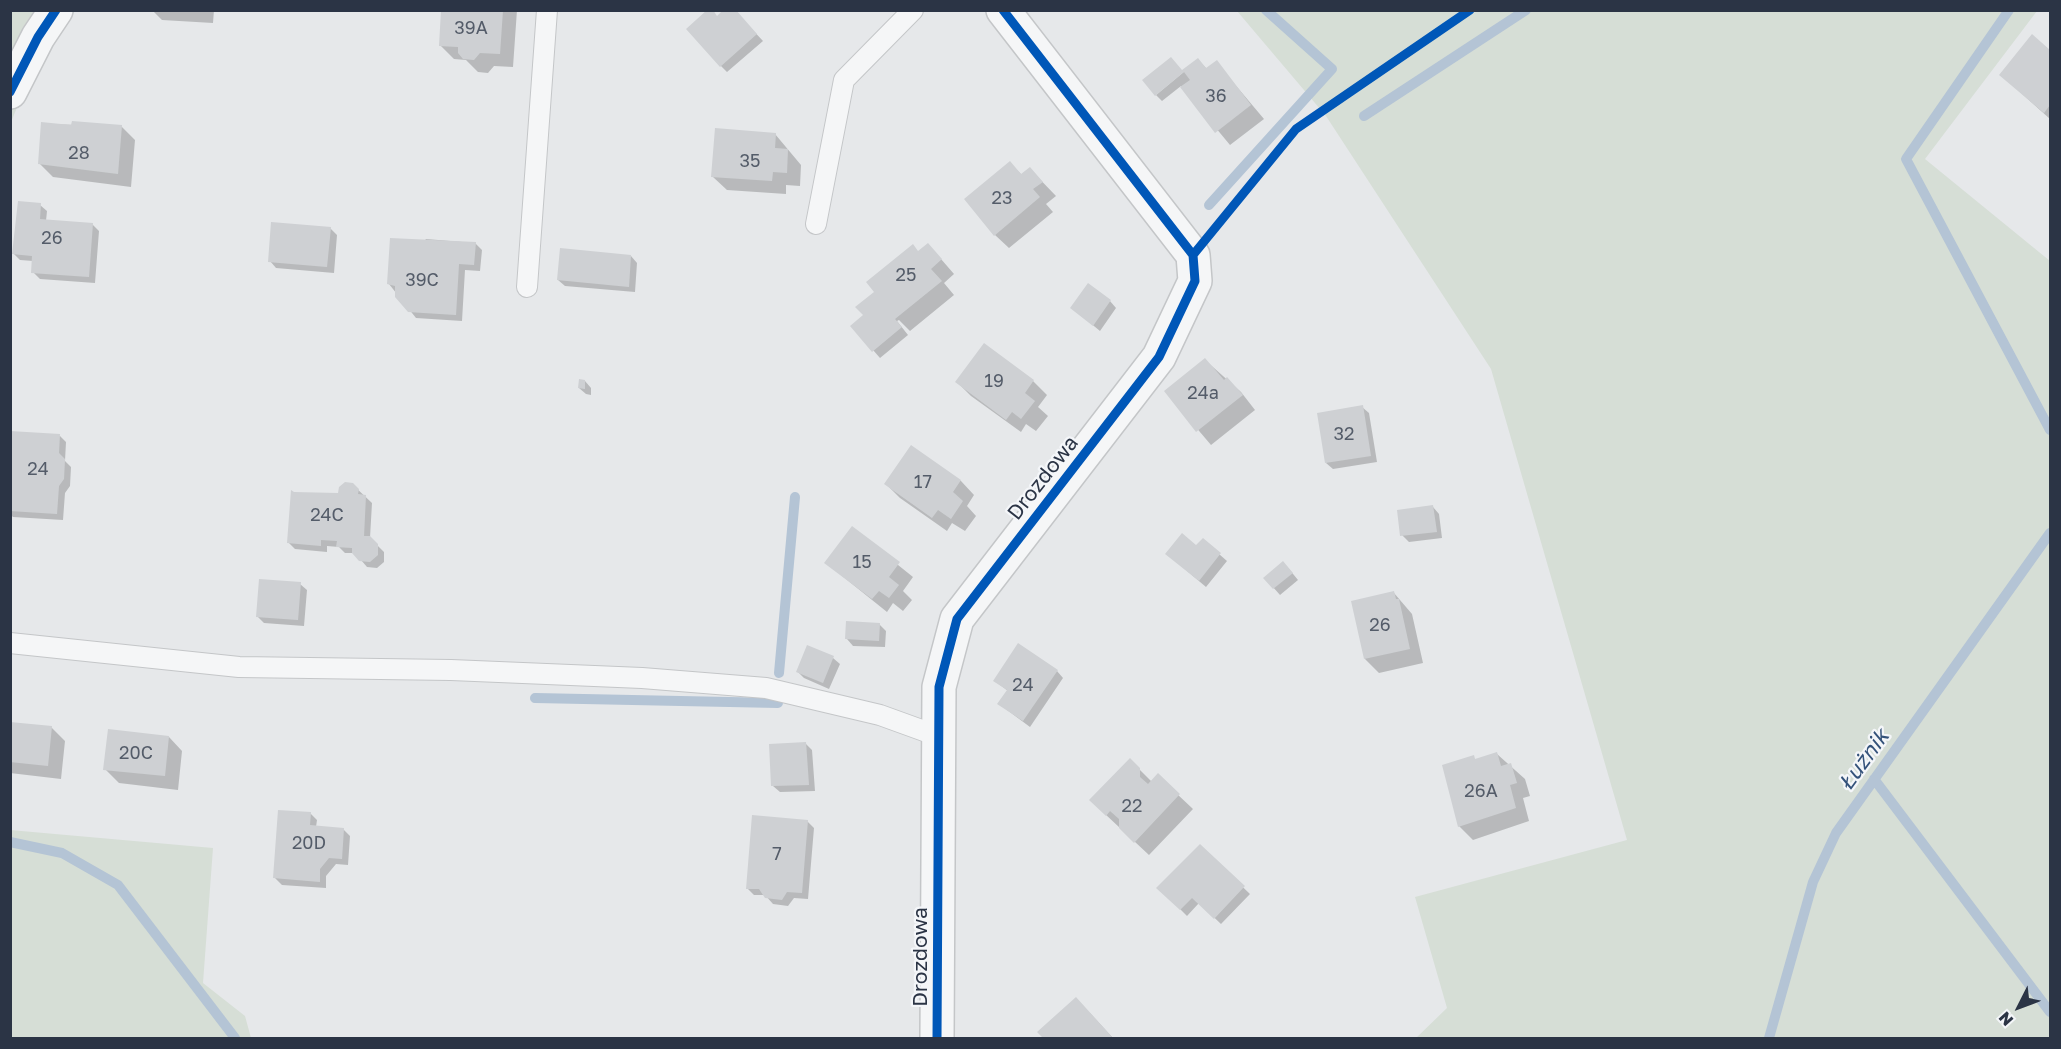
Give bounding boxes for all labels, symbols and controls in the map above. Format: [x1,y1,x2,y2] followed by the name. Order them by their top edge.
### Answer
[454,17,488,39] house number: 39A
[1205,85,1227,107] house number: 36
[68,142,90,164] house number: 28
[740,150,760,172] house number: 35
[992,187,1012,209] house number: 23
[41,227,63,249] house number: 26
[896,264,916,286] house number: 25
[405,269,439,291] house number: 39C
[984,370,1004,392] house number: 19
[1187,382,1219,404] house number: 24a
[1334,423,1354,445] house number: 32
[1002,431,1084,525] street label: Drozdowa
[27,458,49,480] house number: 24
[914,471,932,493] house number: 17
[310,504,344,526] house number: 24C
[852,551,872,573] house number: 15
[1369,614,1391,636] house number: 26
[1012,674,1034,696] house number: 24
[1833,724,1895,796] water label: Łużnik
[119,742,153,764] house number: 20C
[1464,780,1498,802] house number: 26A
[1122,795,1142,817] house number: 22
[292,832,326,854] house number: 20D
[772,843,782,865] house number: 7
[907,907,933,1007] street label: Drozdowa
[1989,977,2049,1037] north arrow
[1994,1008,2017,1030] text: N

